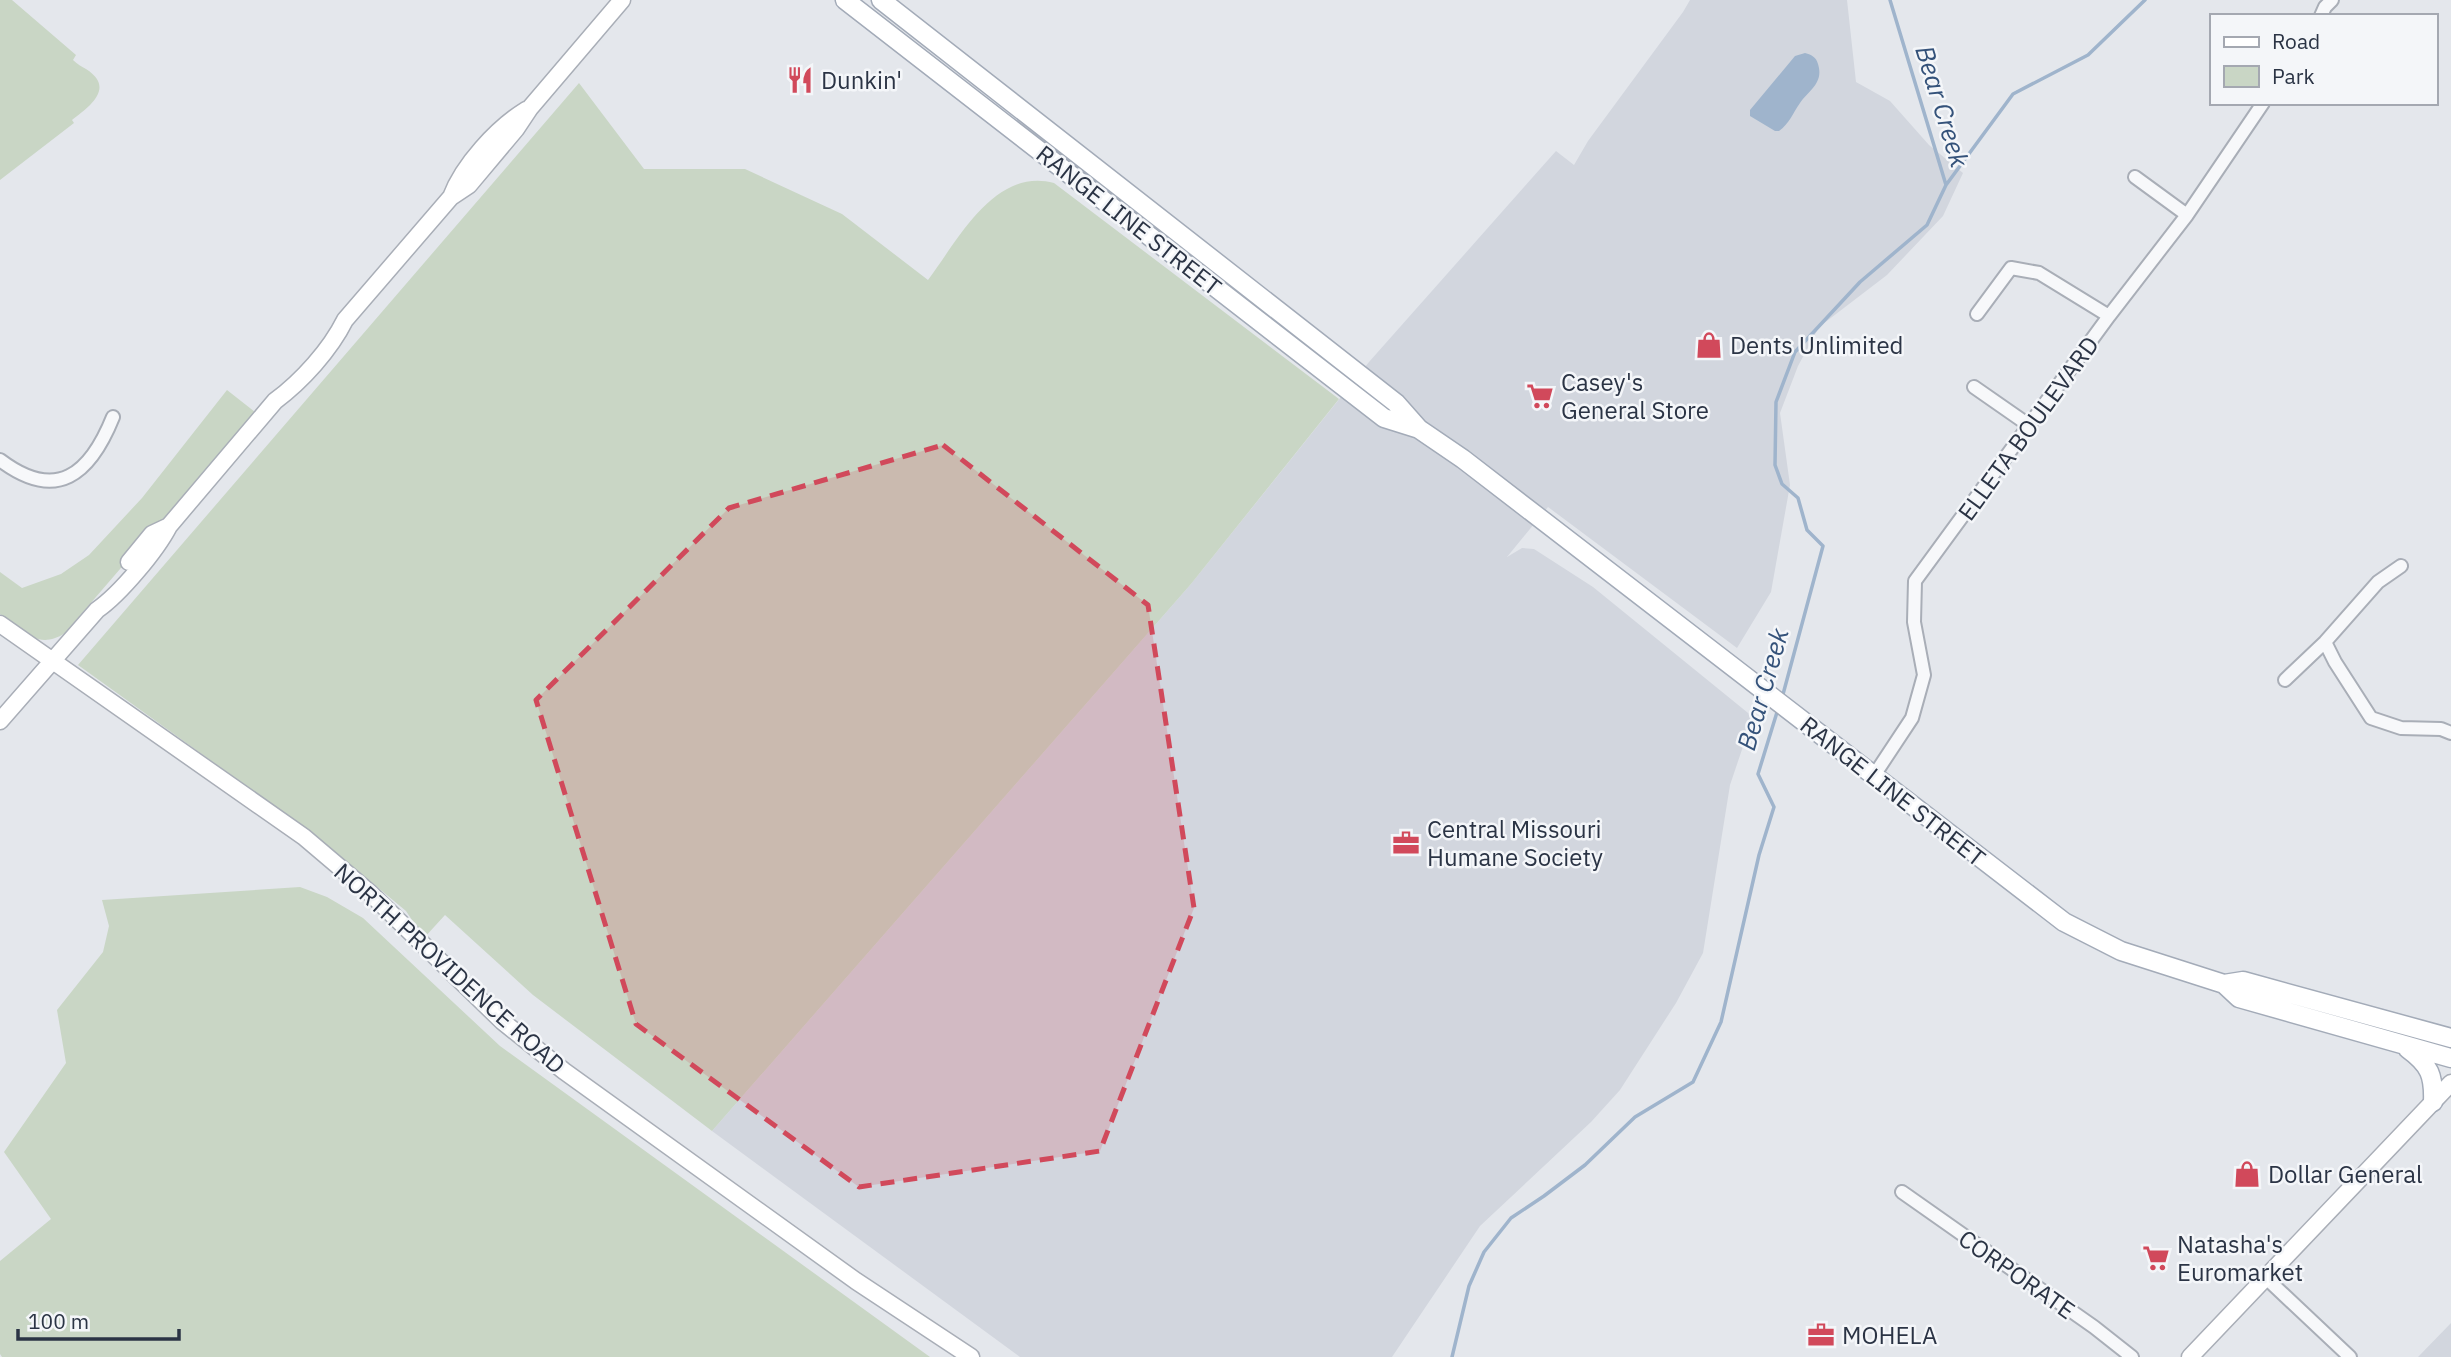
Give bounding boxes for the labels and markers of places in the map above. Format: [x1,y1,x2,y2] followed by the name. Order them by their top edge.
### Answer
[821,64,902,96] place label: Dunkin'
[785,65,815,95] restaurant icon: Dunkin'
[1730,329,1904,361] place label: Dents Unlimited
[1694,330,1724,360] shop icon: Dents Unlimited
[1561,366,1709,426] place label: Casey's General Store
[1525,381,1555,411] supermarket icon: Casey's General Store
[1427,813,1603,873] place label: Central Missouri Humane Society
[1391,828,1421,858] office icon: Central Missouri Humane Society
[2268,1158,2423,1190] place label: Dollar General
[2232,1159,2262,1189] shop icon: Dollar General
[2177,1228,2303,1288] place label: Natasha's Euromarket
[2141,1243,2171,1273] supermarket icon: Natasha's Euromarket
[1842,1319,1937,1351] place label: MOHELA
[1806,1320,1836,1350] office icon: MOHELA

